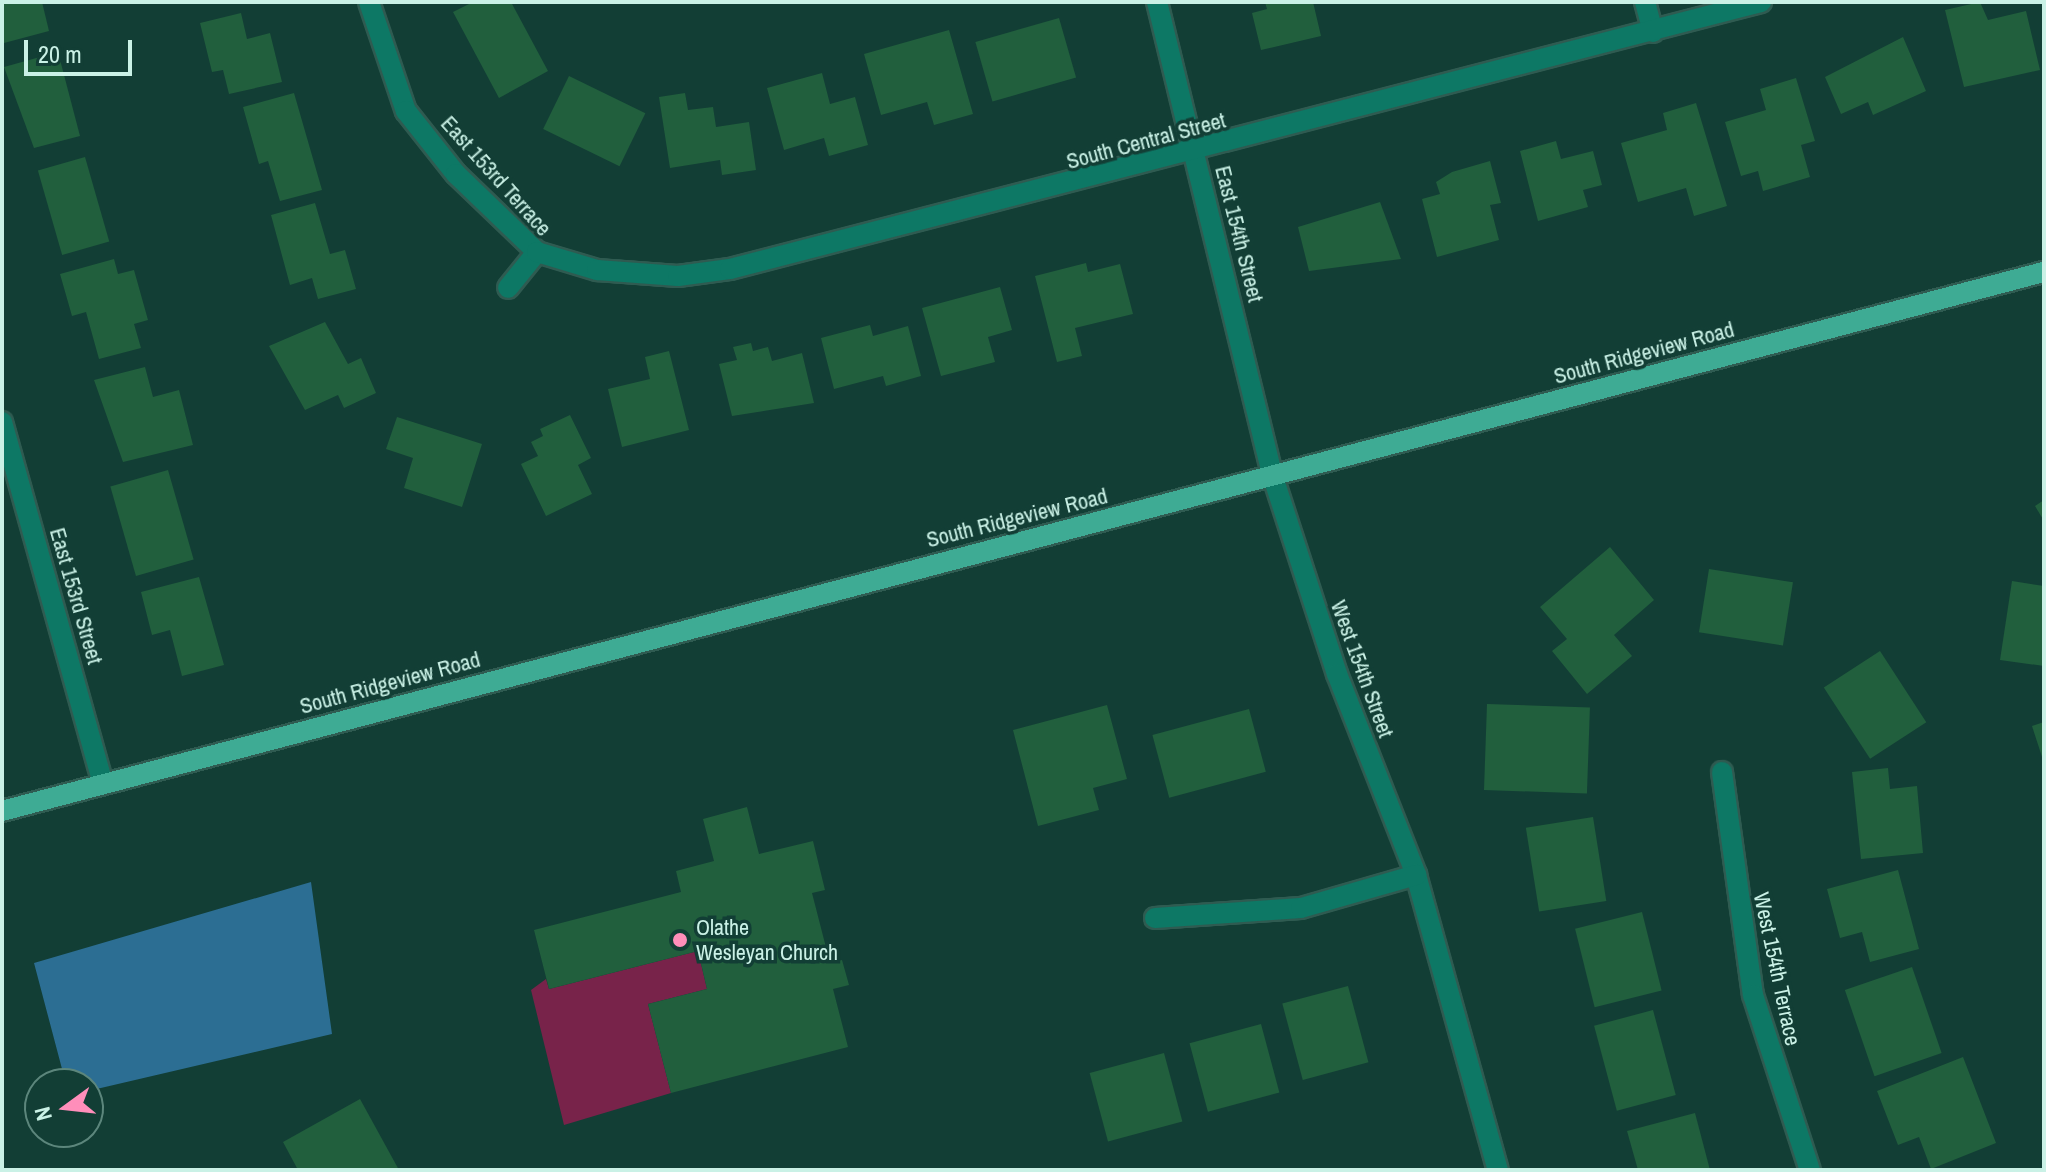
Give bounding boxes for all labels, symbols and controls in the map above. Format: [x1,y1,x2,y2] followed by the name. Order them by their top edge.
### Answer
[28,24,136,74] scale bar
[38,38,82,70] text: 20 m
[1064,107,1228,175] street label: South Central Street
[435,111,557,241] street label: East 153rd Terrace
[1209,163,1269,305] street label: East 154th Street
[1551,316,1737,390] street label: South Ridgeview Road
[924,483,1110,553] street label: South Ridgeview Road
[44,525,108,667] street label: East 153rd Street
[1325,597,1399,741] street label: West 154th Street
[297,646,483,720] street label: South Ridgeview Road
[1748,890,1806,1048] street label: West 154th Terrace
[696,914,838,966] place label: Olathe Wesleyan Church
[671,931,689,949] marker: Olathe Wesleyan Church
[24,1068,104,1148] north arrow
[27,1104,59,1124] text: N

